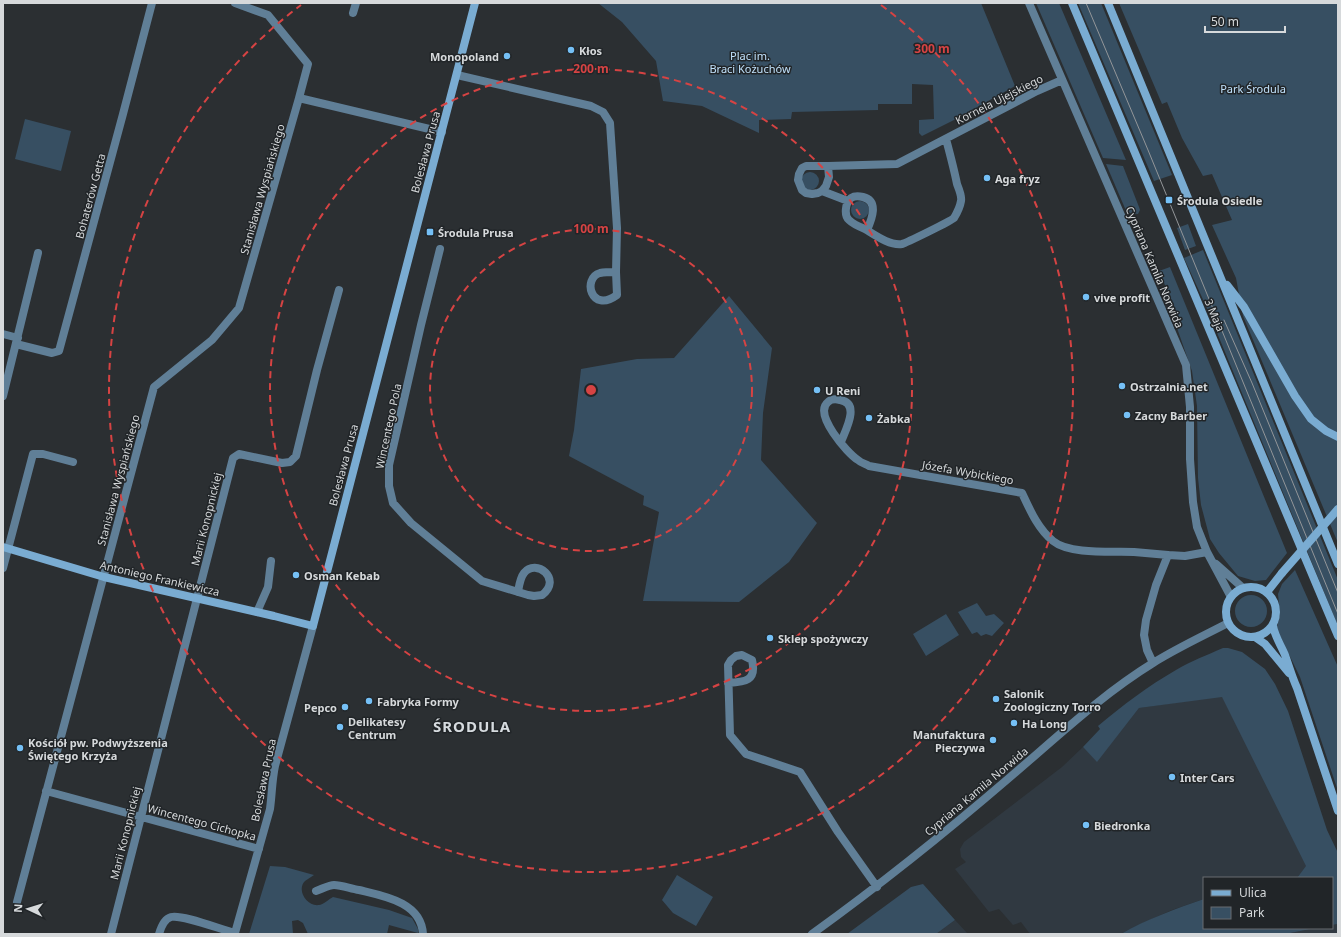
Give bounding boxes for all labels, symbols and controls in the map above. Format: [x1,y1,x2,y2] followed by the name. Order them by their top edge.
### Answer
[1205,8,1285,34] scale bar
[1211,13,1239,30] text: 50 m
[914,40,950,57] text: 300 m
[579,43,603,58] place label: Kłos
[566,45,576,55] marker: Kłos
[709,48,791,76] park label: Plac im. Braci Kożuchów
[430,49,499,64] place label: Monopoland
[502,51,512,61] marker: Monopoland
[573,60,609,77] text: 200 m
[953,70,1046,128] street label: Kornela Ujejskiego
[1220,81,1286,96] park label: Park Środula
[407,109,443,195] street label: Bolesława Prusa
[236,122,288,256] street label: Stanisława Wyspiańskiego
[71,152,109,240] street label: Bohaterów Getta
[995,171,1040,186] place label: Aga fryz
[982,173,992,183] marker: Aga fryz
[1177,193,1263,208] place label: Środula Osiedle
[1164,195,1174,205] marker: Środula Osiedle
[1123,204,1187,330] street label: Cypriana Kamila Norwida
[573,220,609,237] text: 100 m
[438,225,513,240] place label: Środula Prusa
[425,227,435,237] marker: Środula Prusa
[1094,290,1150,305] place label: vive profit
[1081,292,1091,302] marker: vive profit
[1201,296,1229,334] street label: 3 Maja
[1130,379,1208,394] place label: Ostrzalnia.net
[1117,381,1127,391] marker: Ostrzalnia.net
[372,382,404,470] street label: Wincentego Pola
[584,383,598,397] centre of rings
[825,383,860,398] place label: U Reni
[812,385,822,395] marker: U Reni
[1135,408,1207,423] place label: Zacny Barber
[1122,410,1132,420] marker: Zacny Barber
[877,411,910,426] place label: Żabka
[93,413,143,547] street label: Stanisława Wyspiańskiego
[864,413,874,423] marker: Żabka
[325,422,361,508] street label: Bolesława Prusa
[920,456,1015,488] street label: Józefa Wybickiego
[187,471,225,567] street label: Marii Konopnickiej
[99,557,221,599] street label: Antoniego Frankiewicza
[304,568,380,583] place label: Osman Kebab
[291,570,301,580] marker: Osman Kebab
[778,631,869,646] place label: Sklep spożywczy
[765,633,775,643] marker: Sklep spożywczy
[1004,686,1101,714] place label: Salonik Zoologiczny Torro
[377,694,460,709] place label: Fabryka Formy
[991,694,1001,704] marker: Salonik Zoologiczny Torro
[364,696,374,706] marker: Fabryka Formy
[304,700,337,715] place label: Pepco
[340,702,350,712] marker: Pepco
[348,714,406,742] place label: Delikatesy Centrum
[433,716,511,736] district label: ŚRODULA
[1022,716,1067,731] place label: Ha Long
[1009,718,1019,728] marker: Ha Long
[335,722,345,732] marker: Delikatesy Centrum
[913,727,985,755] place label: Manufaktura Pieczywa
[28,735,168,763] place label: Kościół pw. Podwyższenia Świętego Krzyża
[988,735,998,745] marker: Manufaktura Pieczywa
[247,737,279,823] street label: Bolesława Prusa
[15,743,25,753] marker: Kościół pw. Podwyższenia Świętego Krzyża
[921,743,1031,839] street label: Cypriana Kamila Norwida
[1180,770,1235,785] place label: Inter Cars
[1167,772,1177,782] marker: Inter Cars
[106,785,144,881] street label: Marii Konopnickiej
[146,800,258,844] street label: Wincentego Cichopka
[1094,818,1150,833] place label: Biedronka
[1081,820,1091,830] marker: Biedronka
[1203,877,1333,929] legend
[1239,884,1266,901] text: Ulica
[8,889,48,929] north arrow
[10,903,25,913] text: N
[1239,904,1265,921] text: Park

